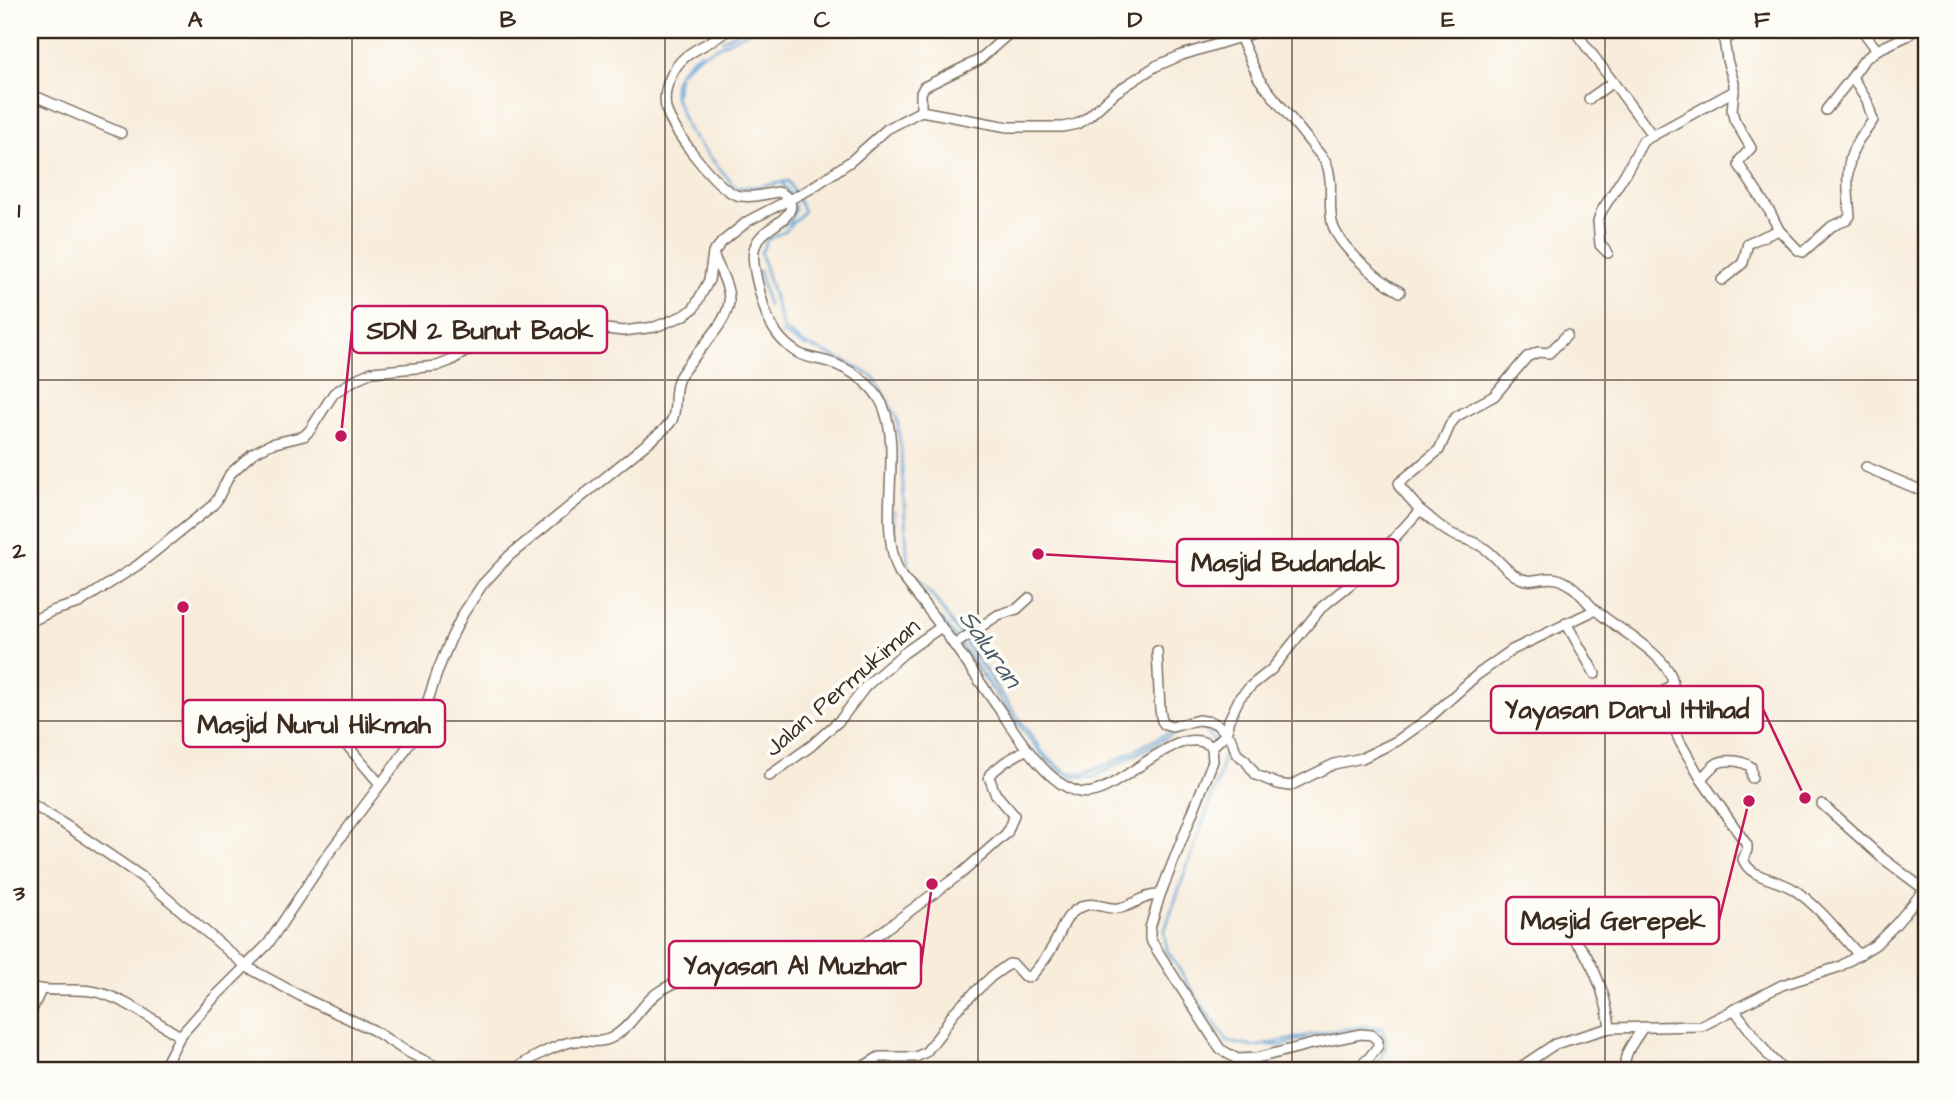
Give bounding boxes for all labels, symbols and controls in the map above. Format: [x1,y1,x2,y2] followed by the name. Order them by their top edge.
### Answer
[188,4,203,36] text: A
[500,4,517,36] text: B
[814,4,831,36] text: C
[1128,4,1143,36] text: D
[1441,4,1455,36] text: E
[1754,4,1771,36] text: F
[18,194,21,226] text: 1
[352,306,607,353] callout: SDN 2 Bunut Baok
[366,313,594,349] text: SDN 2 Bunut Baok
[11,535,26,567] text: 2
[1177,539,1398,586] callout: Masjid Budandak
[1191,545,1386,581] text: Masjid Budandak
[950,602,1031,696] water label: Saluran
[757,611,928,765] street label: Jalan Permukiman
[1491,686,1763,733] callout: Yayasan Darul Ittihad
[1505,692,1750,731] text: Yayasan Darul Ittihad
[183,700,445,747] callout: Masjid Nurul Hikmah
[197,707,432,743] text: Masjid Nurul Hikmah
[12,877,25,909] text: 3
[1506,897,1719,944] callout: Masjid Gerepek
[1520,903,1707,939] text: Masjid Gerepek
[669,941,921,988] callout: Yayasan Al Muzhar
[683,948,907,987] text: Yayasan Al Muzhar

